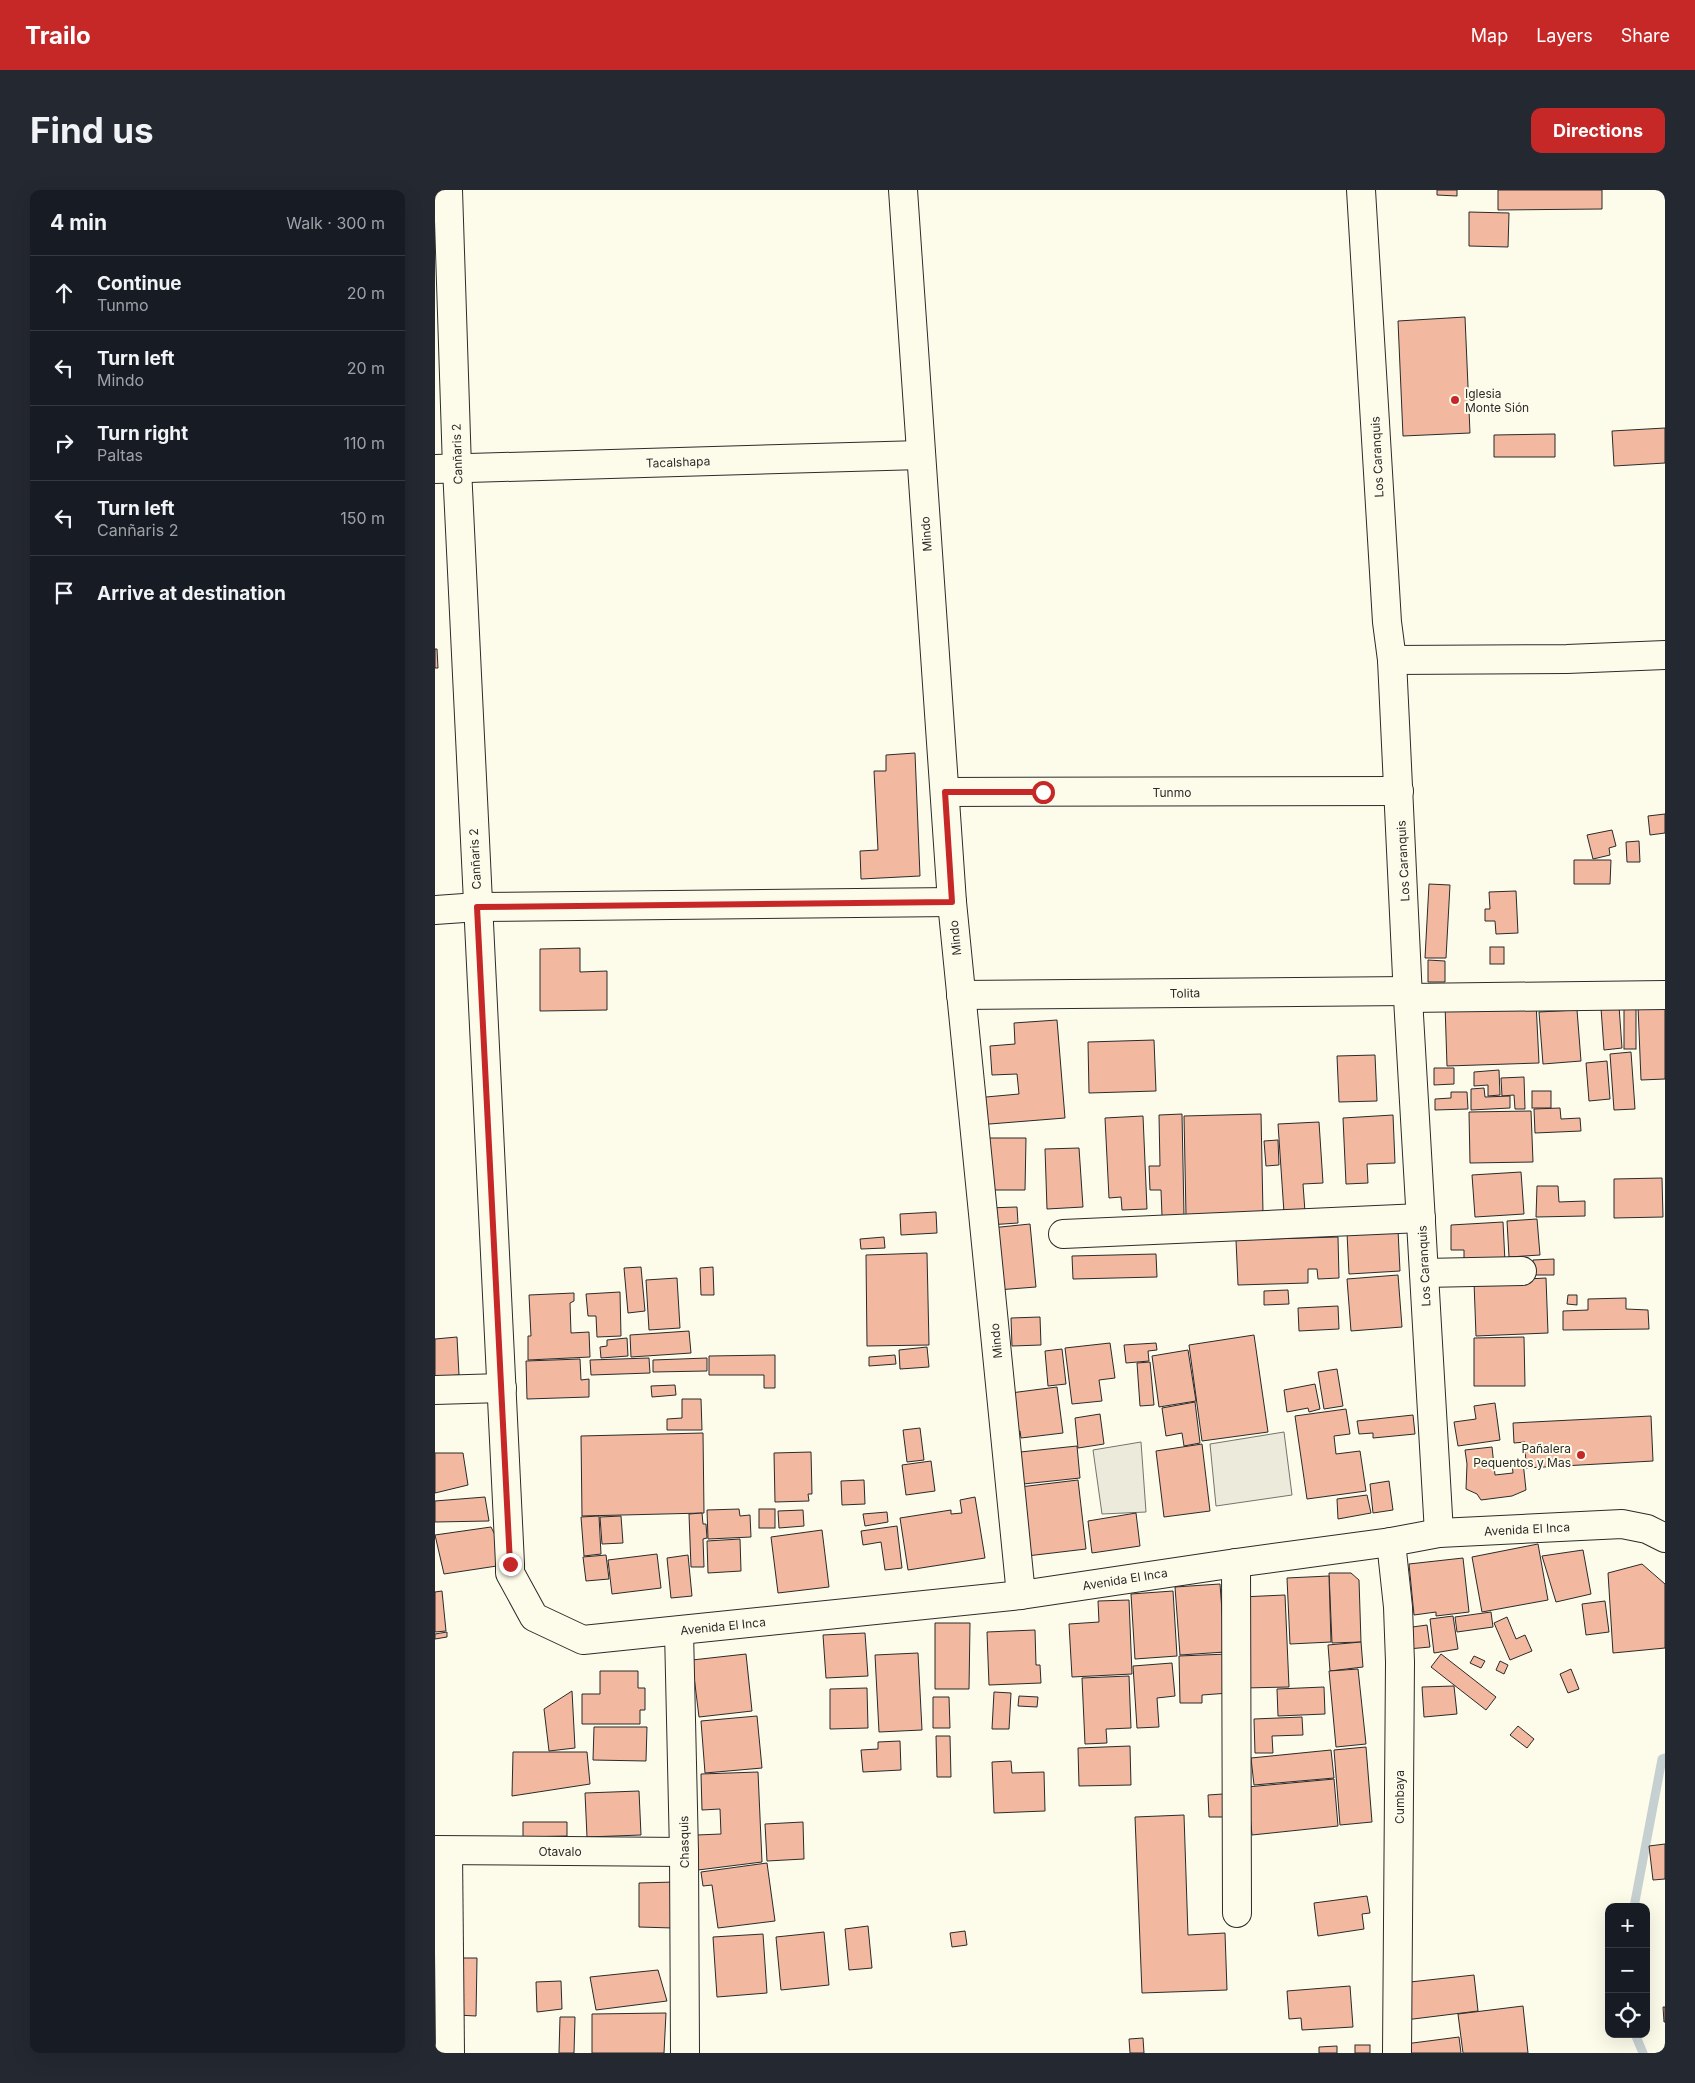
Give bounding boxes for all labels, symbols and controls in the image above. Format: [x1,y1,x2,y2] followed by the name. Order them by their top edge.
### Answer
[25,21,91,50] text: Trailo
[1471,25,1508,46] text: Map
[1536,25,1593,46] text: Layers
[1621,25,1670,46] text: Share
[1531,108,1665,153] button: Directions
[30,109,154,151] text: Find us
[50,210,107,235] text: 4 min
[286,213,385,233] text: Walk · 300 m
[97,272,182,295] text: Continue
[50,279,78,307] icon: ahead
[347,283,385,303] text: 20 m
[97,295,149,315] text: Tunmo
[97,347,175,370] text: Turn left
[50,354,78,382] icon: left
[347,358,385,378] text: 20 m
[97,370,144,390] text: Mindo
[1465,386,1529,415] place label: Iglesia Monte Sión
[1449,394,1461,406] marker: Iglesia Monte Sión
[1367,416,1387,498] street label: Los Caranquis
[97,422,188,445] text: Turn right
[448,423,466,485] street label: Canñaris 2
[50,429,78,457] icon: right
[343,433,385,453] text: 110 m
[97,445,143,465] text: Paltas
[645,453,711,471] street label: Tacalshapa
[97,497,175,520] text: Turn left
[50,504,78,532] icon: left
[340,508,385,528] text: 150 m
[917,516,935,552] street label: Mindo
[97,520,178,540] text: Canñaris 2
[50,579,78,607] icon: arrive
[97,582,286,605] text: Arrive at destination
[1032,781,1055,804] route start
[1153,785,1191,800] street label: Tunmo
[1393,820,1413,902] street label: Los Caranquis
[466,828,484,890] street label: Canñaris 2
[946,920,964,956] street label: Mindo
[1170,985,1200,1001] street label: Tolita
[1414,1225,1434,1307] street label: Los Caranquis
[987,1323,1005,1359] street label: Mindo
[1473,1441,1571,1470] place label: Pañalera Pequentos y Mas
[1575,1449,1587,1461] marker: Pañalera Pequentos y Mas
[1484,1519,1570,1539] street label: Avenida El Inca
[499,1553,522,1576] route end
[1081,1565,1169,1593] street label: Avenida El Inca
[679,1614,767,1638] street label: Avenida El Inca
[1392,1770,1407,1824] street label: Cumbaya
[676,1816,692,1868] street label: Chasquis
[538,1844,582,1859] street label: Otavalo
[1605,1903,1650,2038] map controls
[1605,1903,1650,1948] button: +
[1605,1948,1650,1993] button: −
[1605,1993,1650,2038] button: locate

